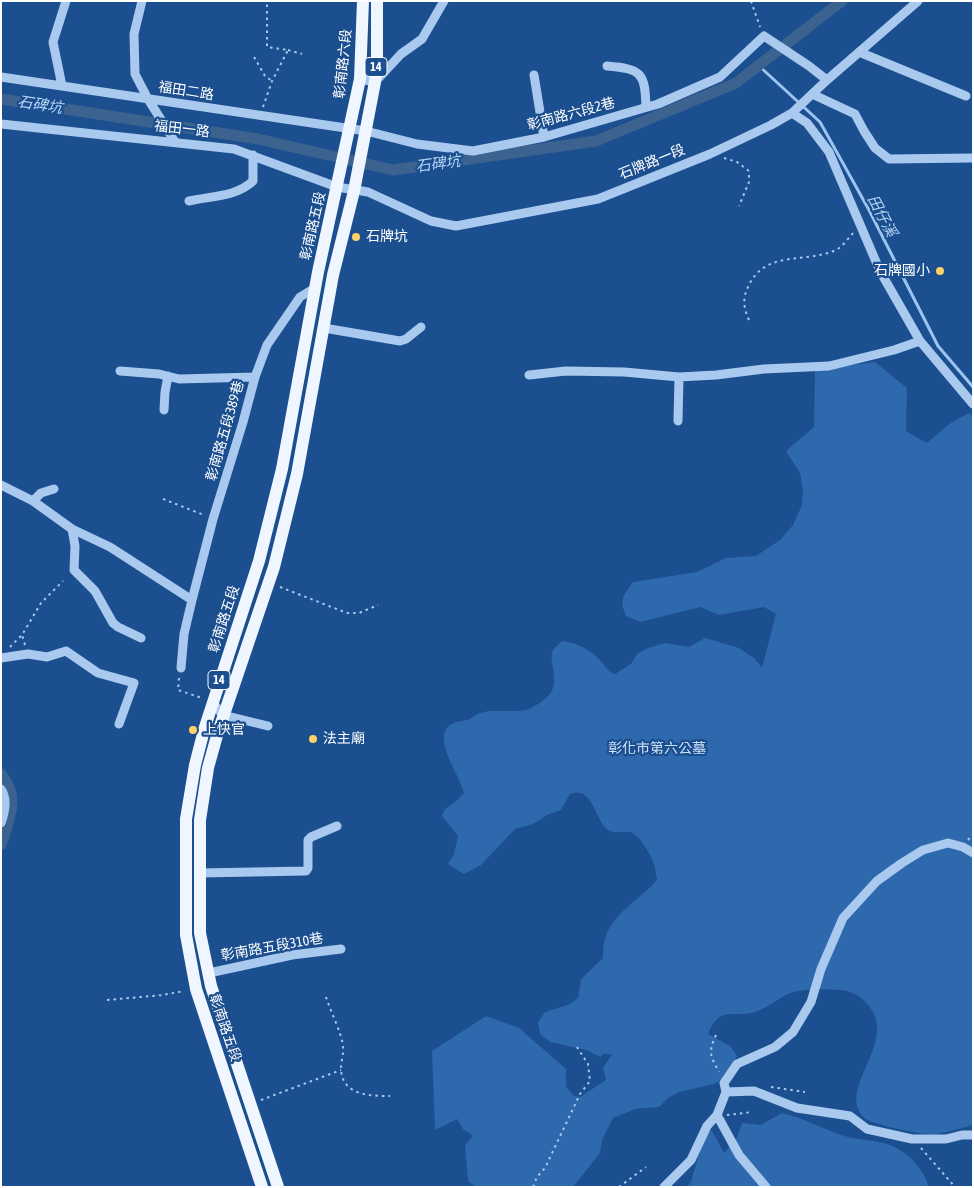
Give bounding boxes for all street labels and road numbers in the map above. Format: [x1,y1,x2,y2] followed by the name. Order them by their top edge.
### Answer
[331,28,355,100] street label: 彰南路六段
[365,58,387,76] road number: 14
[157,78,215,104] street label: 福田二路
[525,94,617,134] street label: 彰南路六段2巷
[153,117,211,141] street label: 福田一路
[616,141,688,183] street label: 石牌路一段
[297,190,329,262] street label: 彰南路五段
[203,379,247,483] street label: 彰南路五段389巷
[205,583,243,655] street label: 彰南路五段
[208,670,230,690] road number: 14
[219,930,325,964] street label: 彰南路五段310巷
[206,992,244,1064] street label: 彰南路五段

